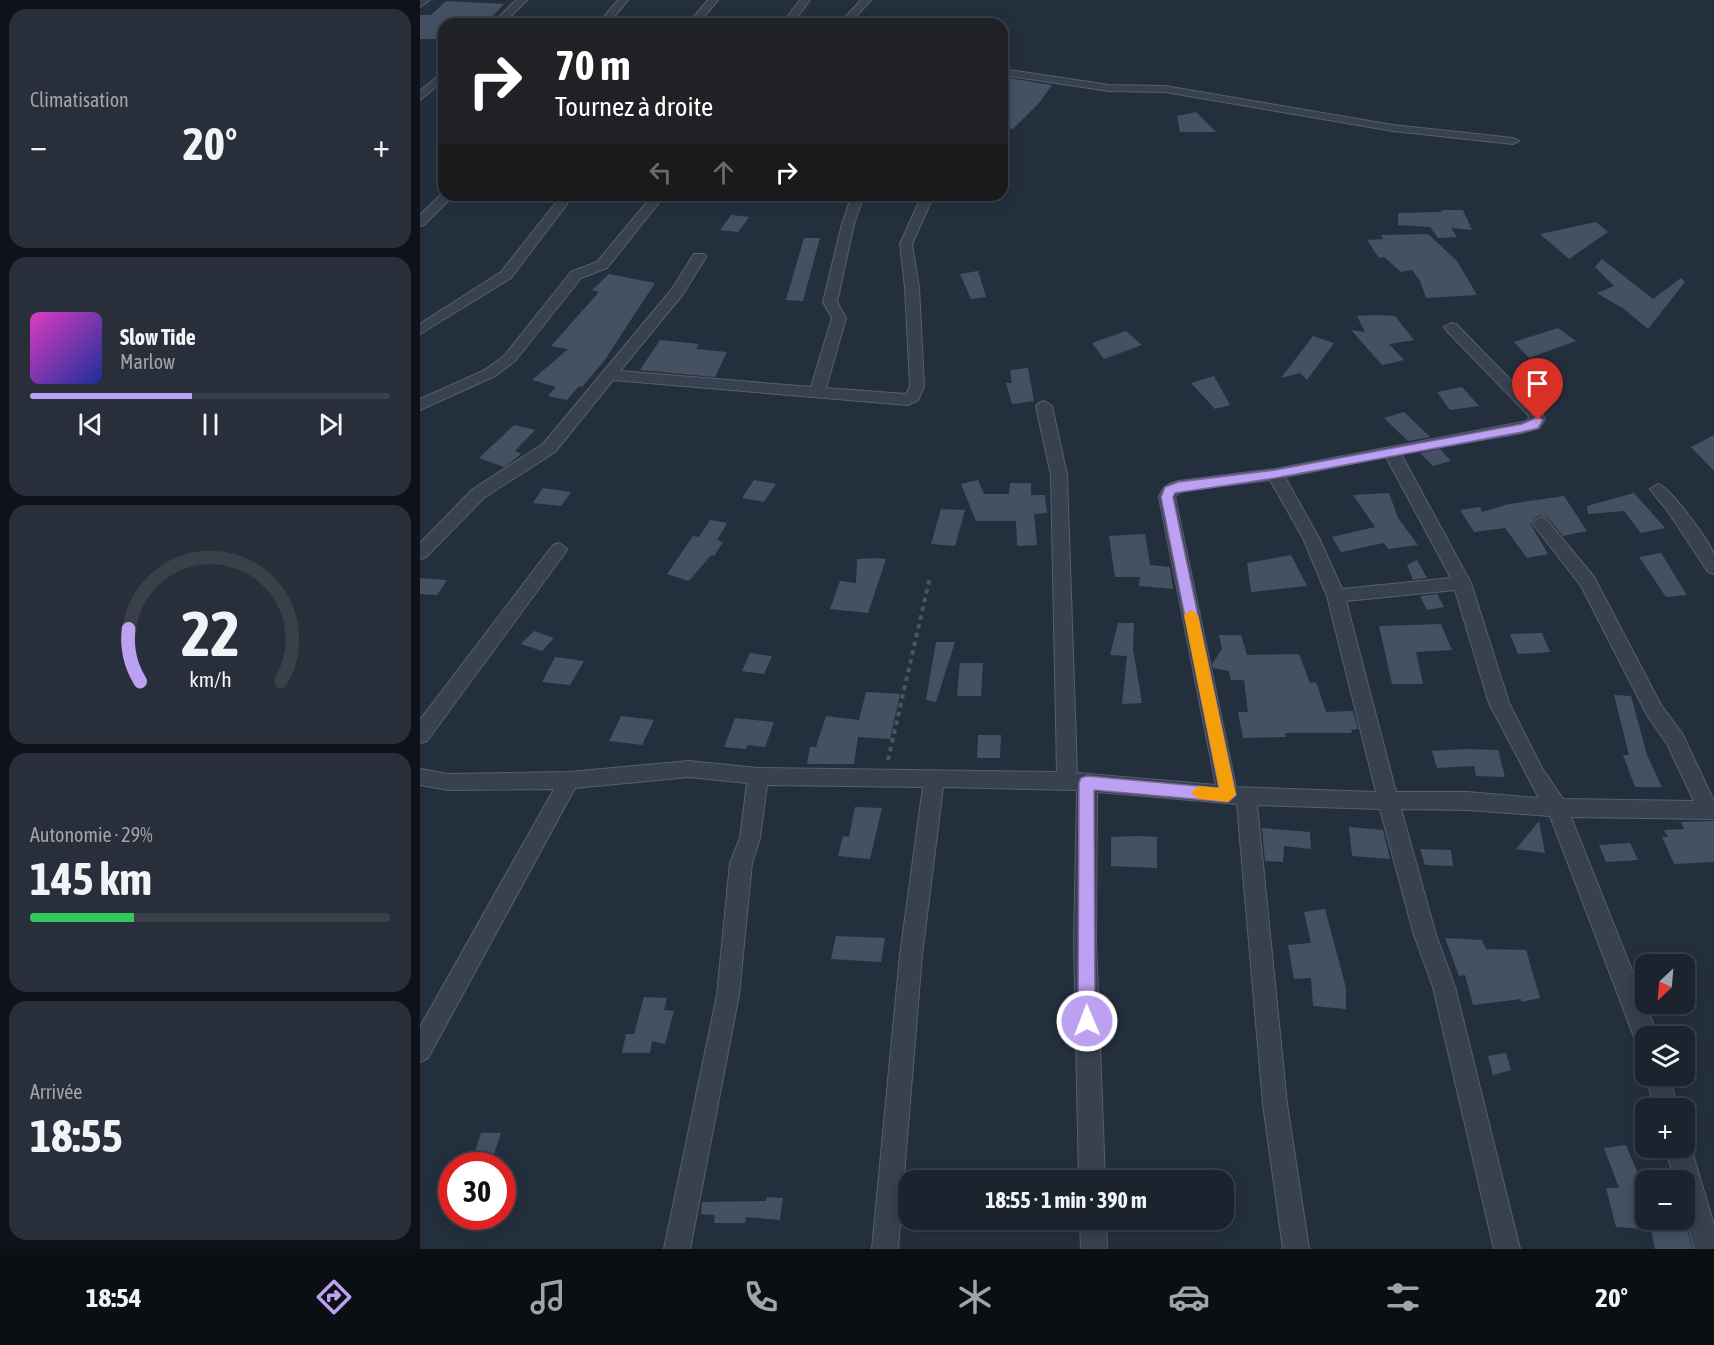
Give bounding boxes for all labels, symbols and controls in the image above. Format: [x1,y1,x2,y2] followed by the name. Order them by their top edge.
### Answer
[555,41,630,89] text: 70 m
[456,42,534,120] icon: right
[30,88,129,111] text: Climatisation
[555,91,713,122] text: Tournez à droite
[183,118,237,170] text: 20°
[30,126,47,164] text: −
[373,126,390,164] text: +
[644,156,677,189] icon: left
[707,156,740,189] icon: ahead
[770,156,803,189] icon: right
[120,324,196,350] text: Slow Tide
[120,350,175,373] text: Marlow
[1512,358,1563,420] pin
[1521,367,1554,400] icon: arrive
[74,408,107,441] icon: previous
[194,408,227,441] icon: pause
[314,408,347,441] icon: next
[181,598,239,669] text: 22
[189,667,231,692] text: km/h
[30,823,153,846] text: Autonomie · 29%
[30,853,152,905] text: 145 km
[1635,954,1695,1014] north arrow
[1635,954,1695,1230] map controls
[1055,989,1119,1053] position arrow
[1635,1026,1695,1086] button: layers
[30,1080,82,1103] text: Arrivée
[1635,1098,1695,1158] button: +
[30,1110,123,1162] text: 18:55
[438,1152,516,1230] speed limit sign: 30
[1635,1170,1695,1230] button: −
[985,1187,1147,1213] text: 18:55 · 1 min · 390 m
[313,1276,355,1318] icon: directions
[527,1276,569,1318] icon: music
[740,1276,782,1318] icon: phone
[954,1276,996,1318] icon: climate
[1168,1276,1210,1318] icon: car
[1382,1276,1424,1318] icon: filters
[86,1282,141,1313] text: 18:54
[1595,1282,1628,1313] text: 20°

